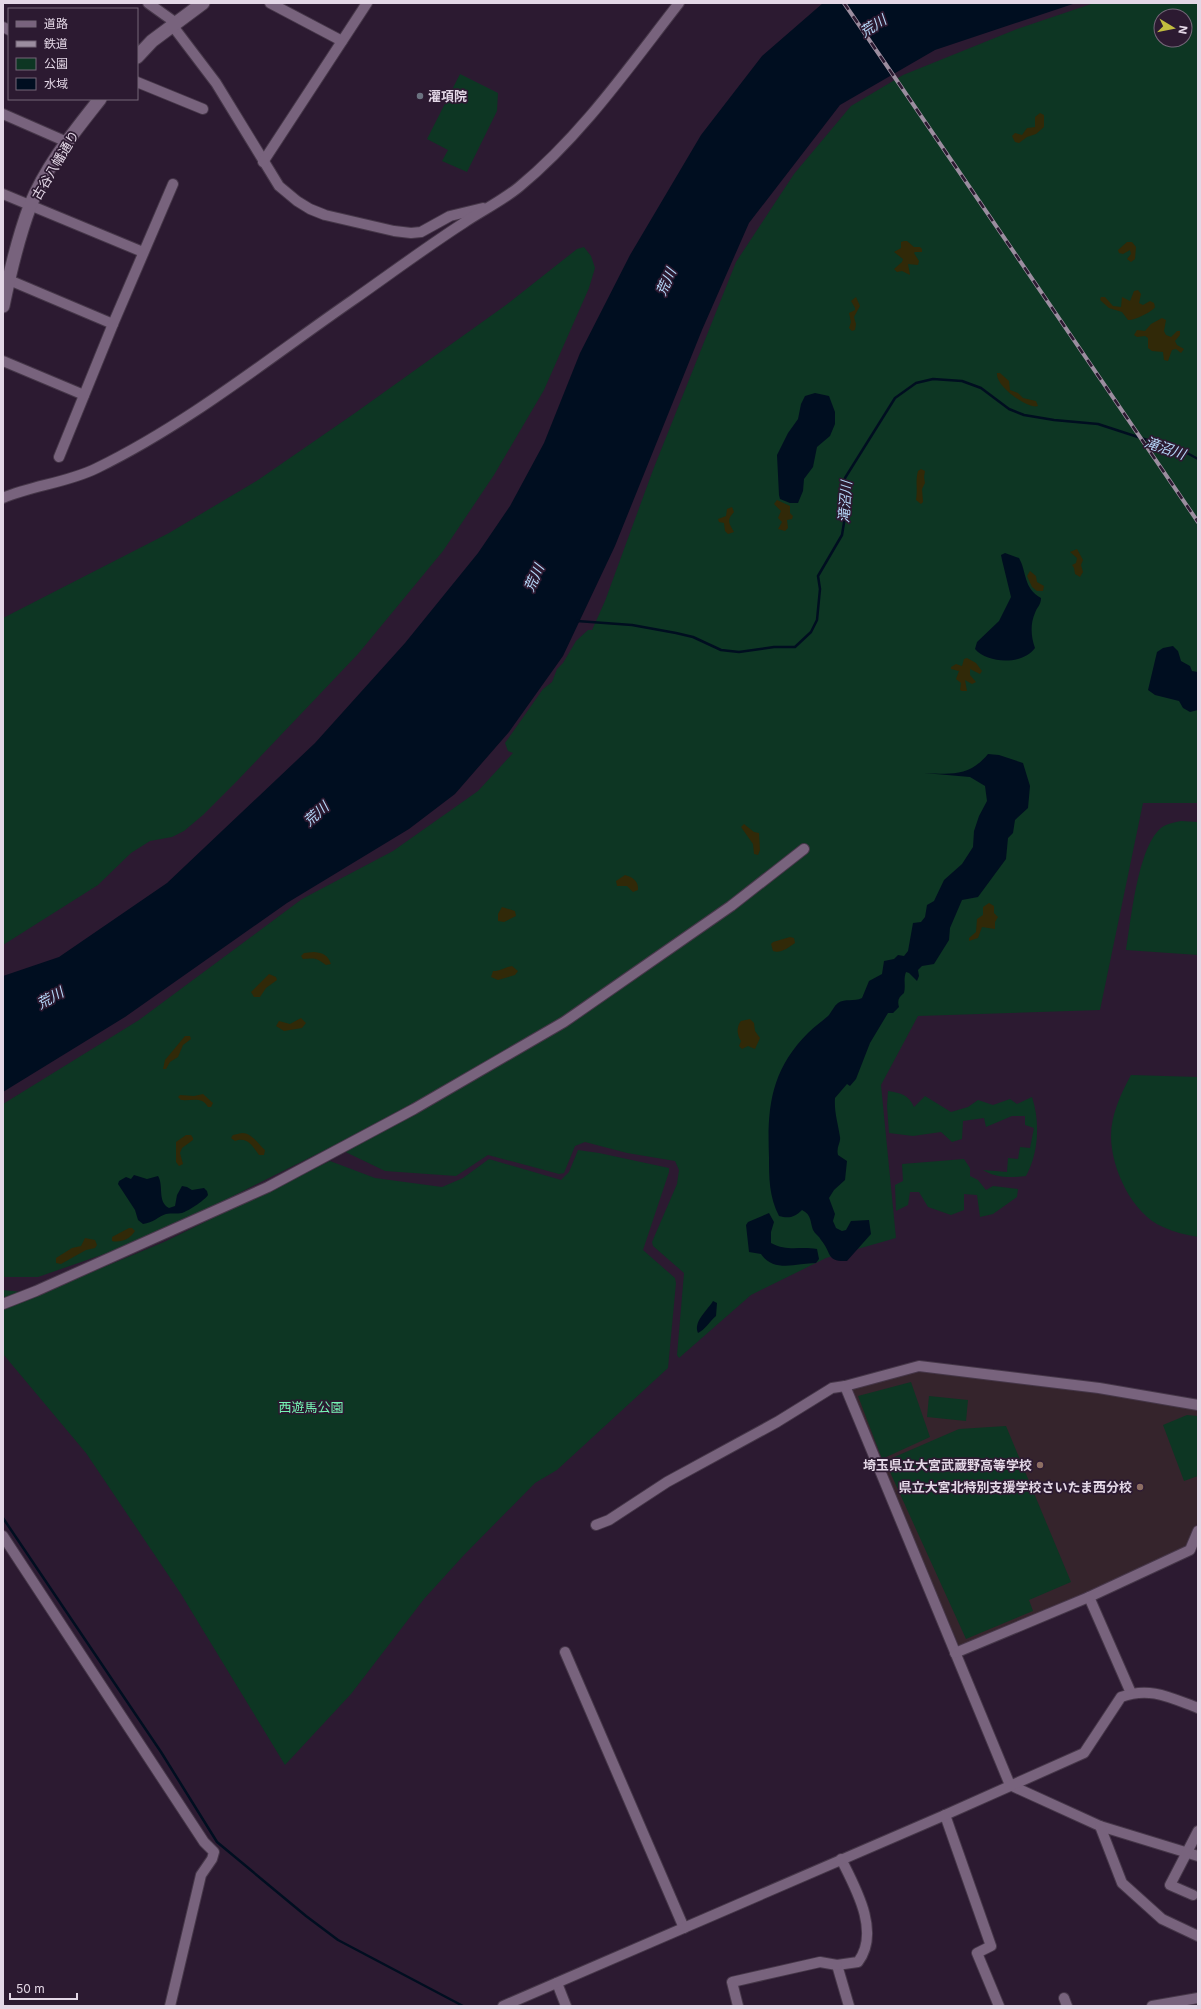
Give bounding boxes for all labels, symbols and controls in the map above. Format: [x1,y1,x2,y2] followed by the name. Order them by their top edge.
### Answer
[8,8,138,100] legend
[1153,8,1193,48] north arrow
[856,10,891,40] water label: 荒川
[44,16,68,31] text: 道路
[1175,24,1190,35] text: N
[44,36,68,51] text: 鉄道
[44,56,68,71] text: 公園
[44,76,68,91] text: 水域
[428,88,467,104] place label: 灌項院
[415,91,425,101] marker: 灌項院
[28,127,82,203] street label: 古谷八幡通り
[652,264,680,298] water label: 荒川
[1143,433,1190,463] water label: 滝沼川
[835,478,855,524] water label: 滝沼川
[520,560,548,594] water label: 荒川
[300,797,333,829] water label: 荒川
[33,982,68,1012] water label: 荒川
[278,1399,344,1415] park label: 西遊馬公園
[863,1457,1032,1473] place label: 埼玉県立大宮武蔵野高等学校
[1035,1460,1045,1470] marker: 埼玉県立大宮武蔵野高等学校
[898,1479,1132,1495] place label: 県立大宮北特別支援学校さいたま西分校
[1135,1482,1145,1492] marker: 県立大宮北特別支援学校さいたま西分校
[10,1975,77,2001] scale bar
[16,1981,45,1996] text: 50 m

